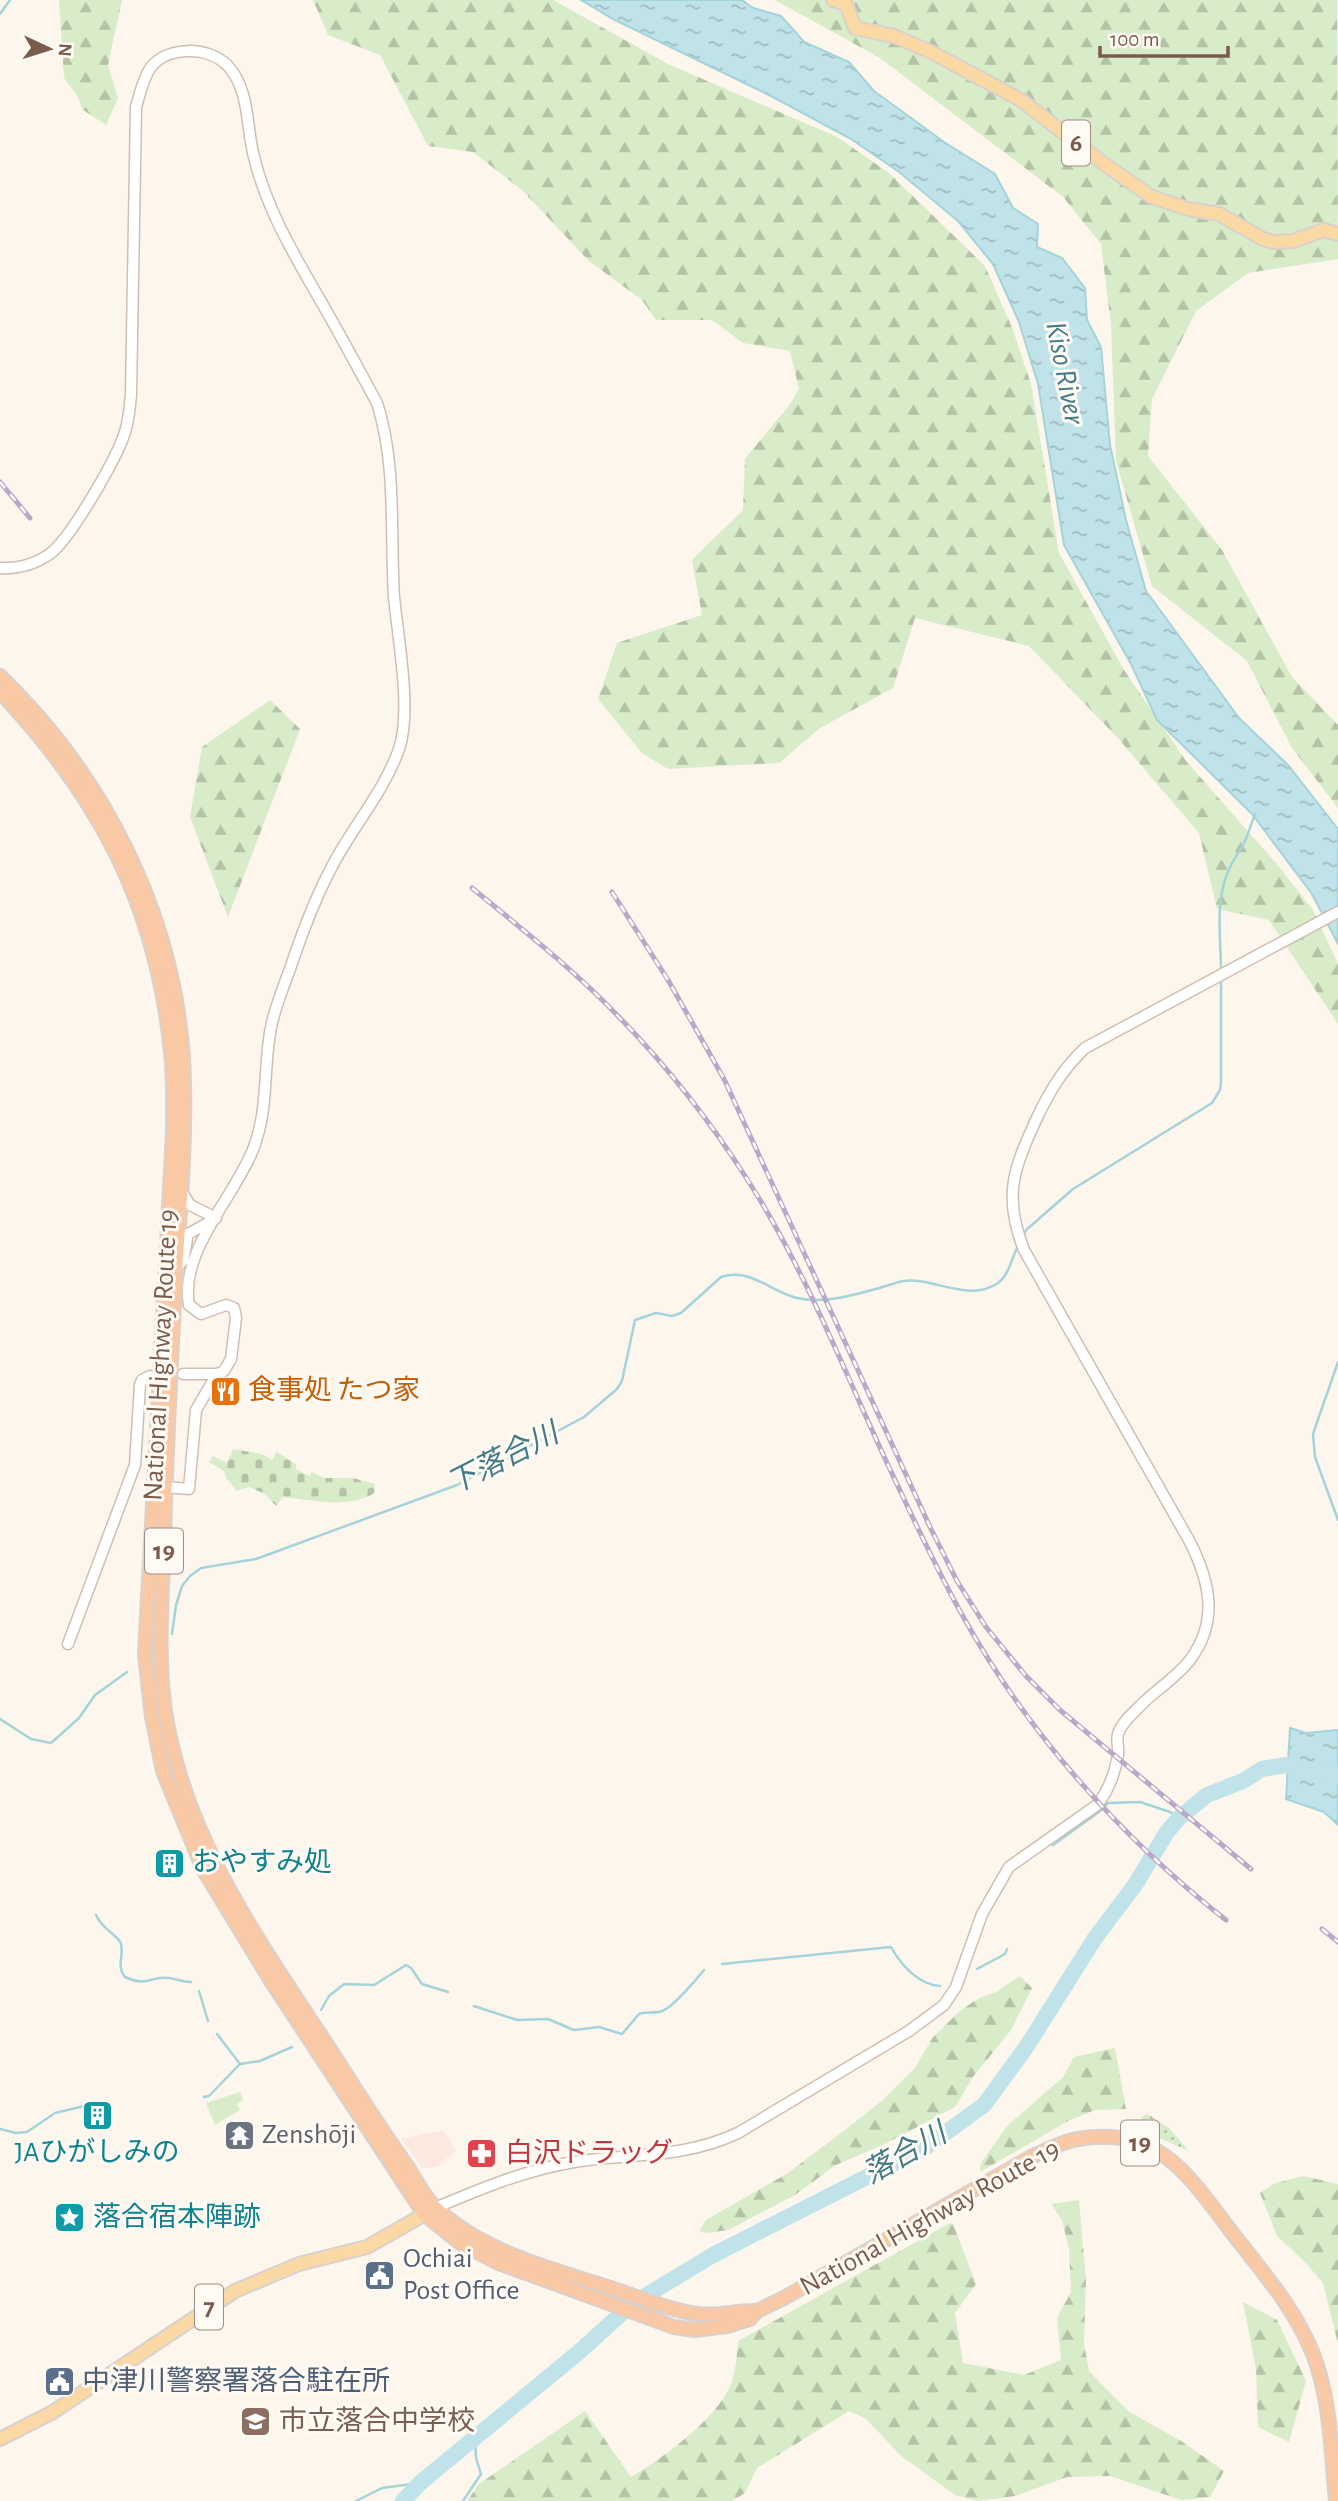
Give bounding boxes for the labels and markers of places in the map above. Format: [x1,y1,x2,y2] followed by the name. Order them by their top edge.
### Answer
[208,1374,242,1408] restaurant icon: 食事処 たつ家
[248,1375,421,1405] place label: 食事処 たつ家
[152,1846,186,1880] building icon: おやすみ処
[192,1847,332,1877] place label: おやすみ処
[80,2099,114,2133] building icon: JAひがしみの
[222,2118,256,2152] temple icon: Zenshōji
[262,2121,356,2149] place label: Zenshōji
[15,2137,179,2167] place label: JAひがしみの
[465,2137,499,2171] pharmacy icon: 白沢ドラッグ
[505,2138,673,2168] place label: 白沢ドラッグ
[53,2201,87,2235] place icon: 落合宿本陣跡
[93,2202,261,2232] place label: 落合宿本陣跡
[403,2245,520,2305] place label: Ochiai Post Office
[363,2258,397,2292] public building icon: Ochiai Post Office
[42,2365,76,2399] public building icon: 中津川警察署落合駐在所
[82,2366,390,2396] place label: 中津川警察署落合駐在所
[239,2405,273,2439] school or university icon: 市立落合中学校
[279,2406,475,2436] place label: 市立落合中学校

